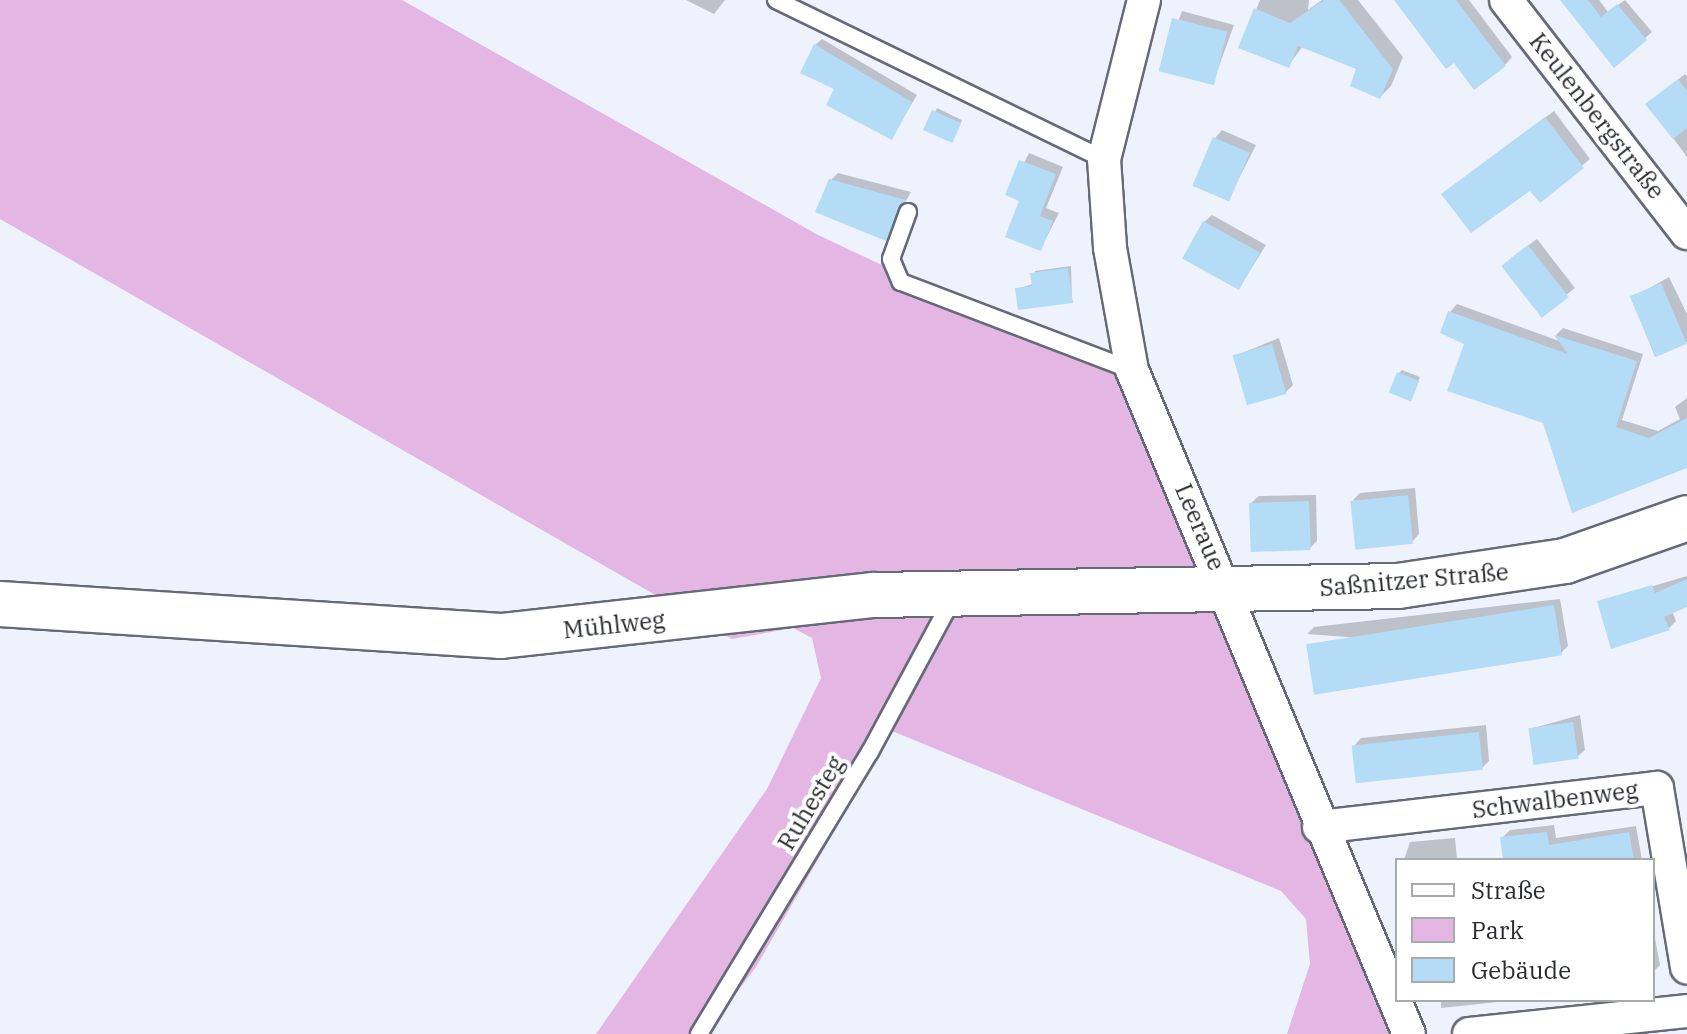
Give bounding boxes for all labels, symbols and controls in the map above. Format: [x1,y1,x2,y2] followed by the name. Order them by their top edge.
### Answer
[1523,27,1671,205] street label: Keulenbergstraße
[1169,479,1231,575] street label: Leeraue
[1318,557,1510,603] street label: Saßnitzer Straße
[562,605,666,645] street label: Mühlweg
[772,751,850,855] street label: Ruhesteg
[1470,776,1640,824] street label: Schwalbenweg
[1395,858,1655,1002] legend
[1471,874,1546,906] text: Straße
[1471,914,1523,946] text: Park
[1471,954,1571,986] text: Gebäude

